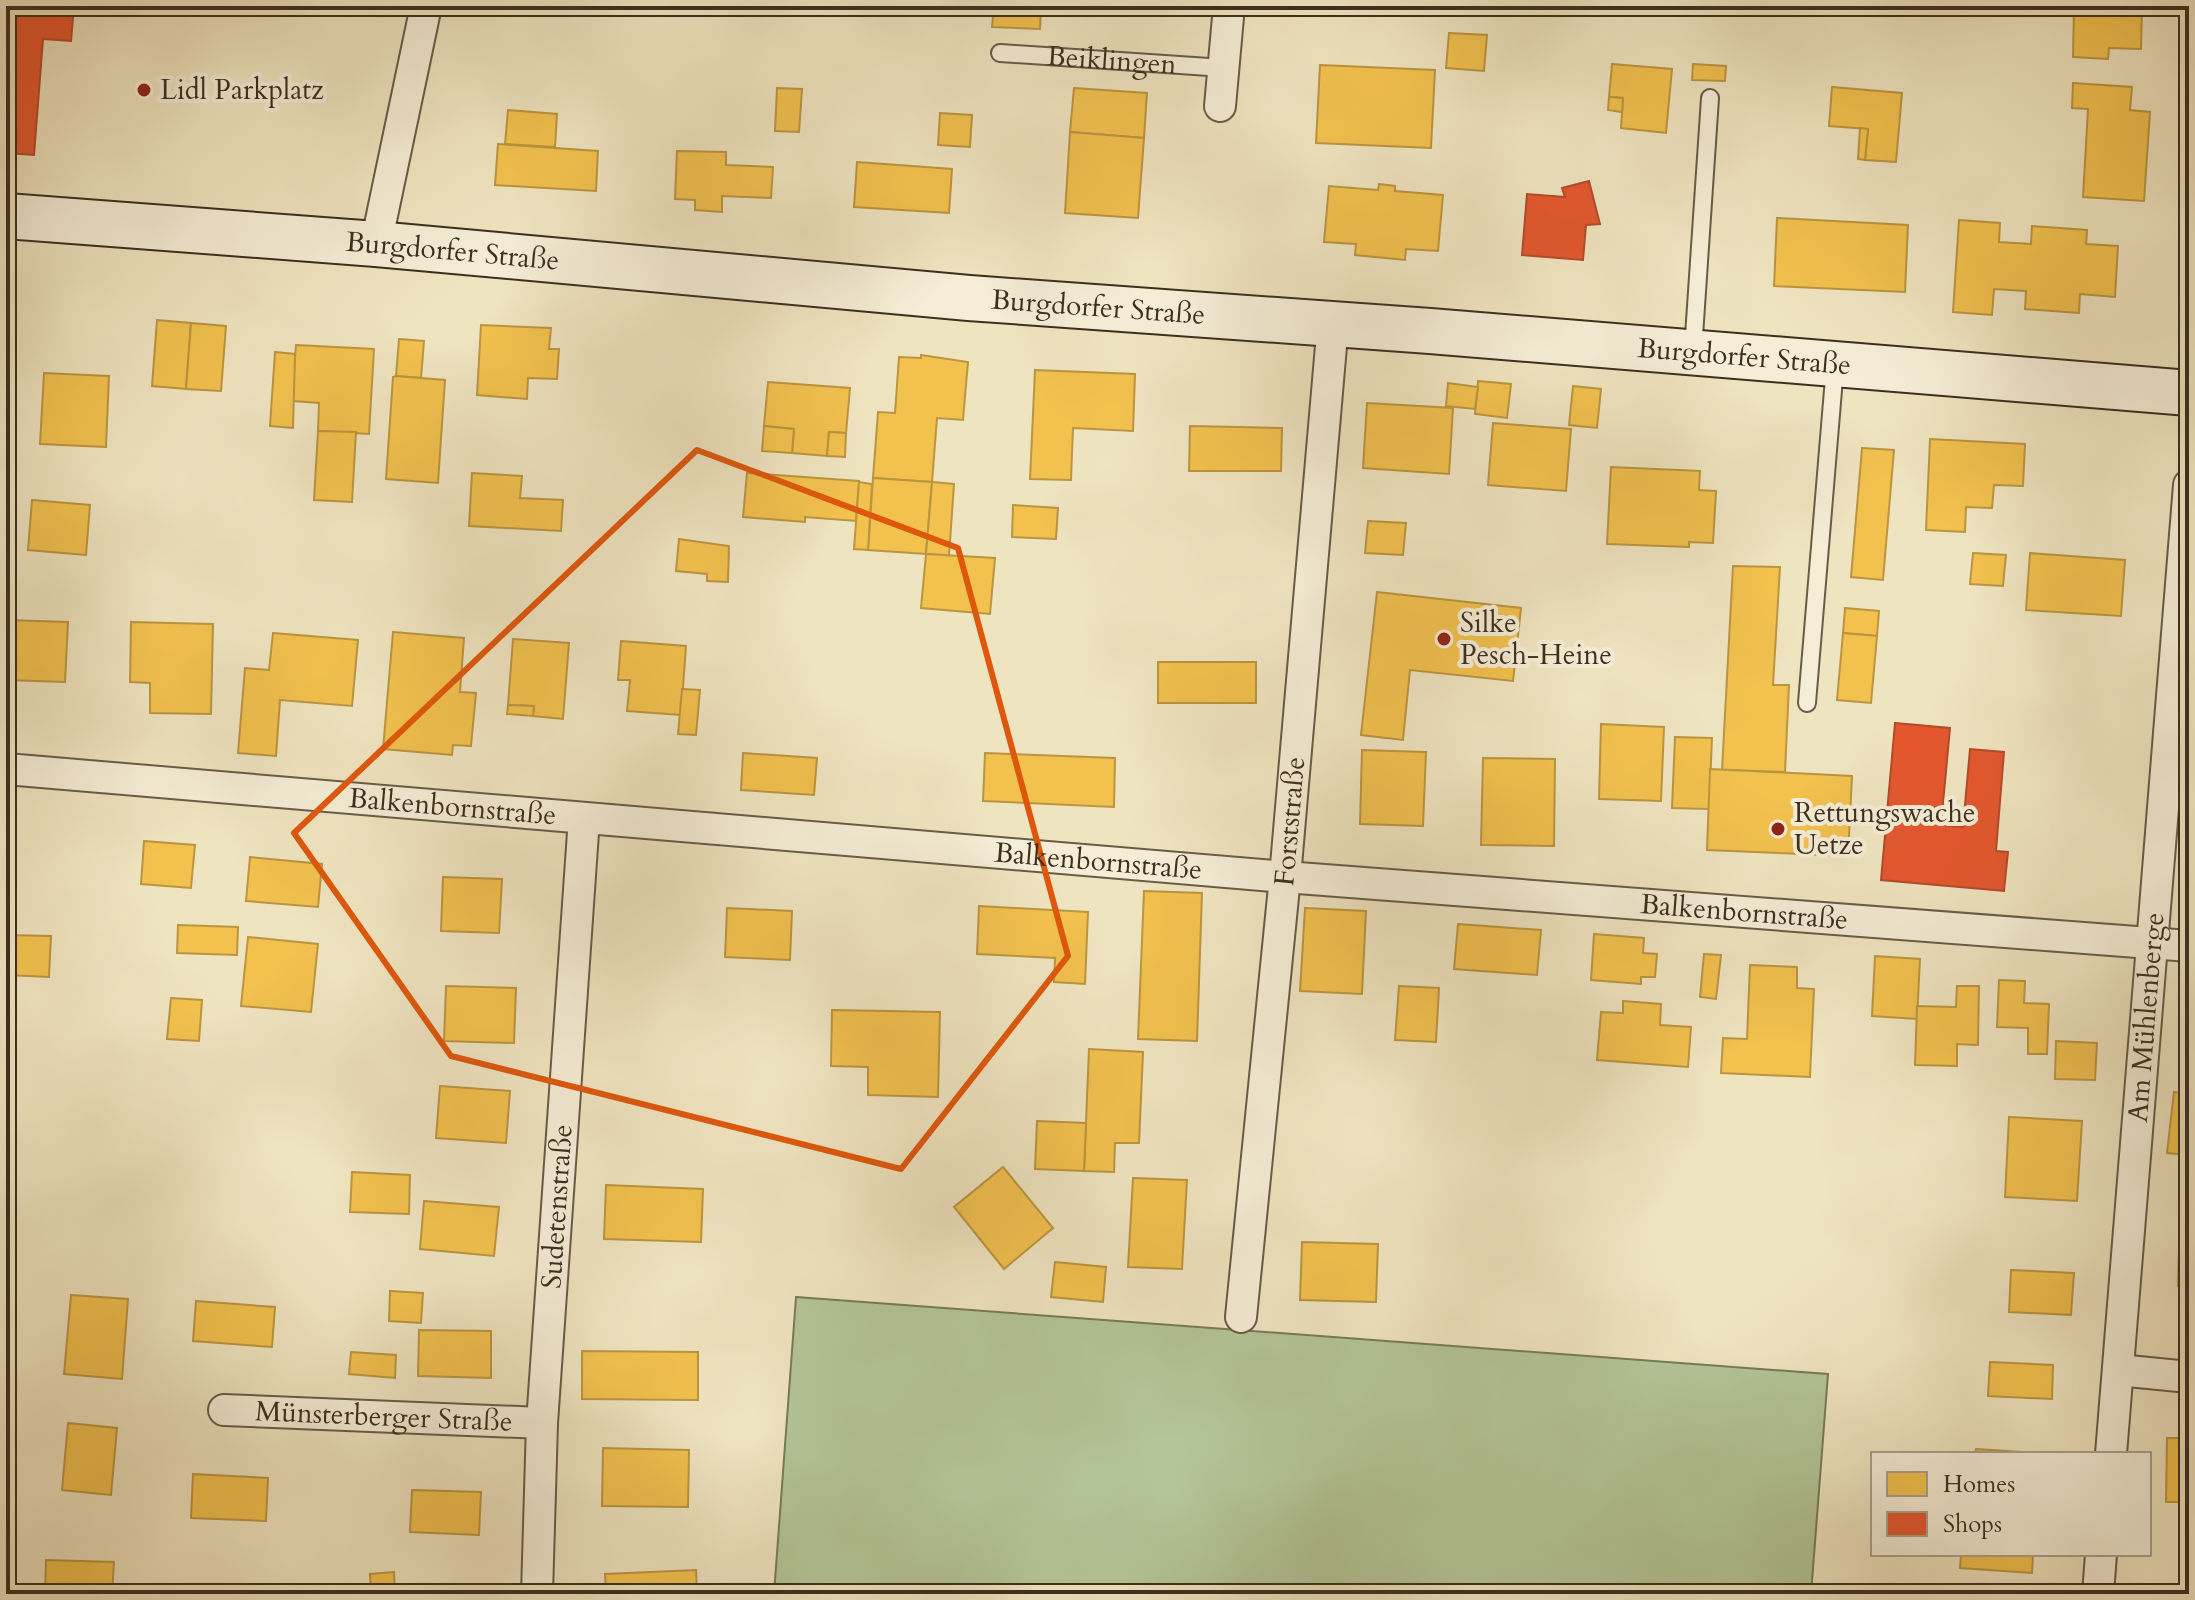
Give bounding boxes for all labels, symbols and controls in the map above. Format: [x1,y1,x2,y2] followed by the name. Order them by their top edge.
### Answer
[1046,37,1178,84] street label: Beiklingen
[160,71,324,109] place label: Lidl Parkplatz
[135,81,153,99] marker: Lidl Parkplatz
[344,223,561,280] street label: Burgdorfer Straße
[990,281,1206,334] street label: Burgdorfer Straße
[1636,329,1853,384] street label: Burgdorfer Straße
[1460,604,1612,674] place label: Silke Pesch-Heine
[1435,630,1453,648] marker: Silke Pesch-Heine
[1265,755,1314,888] street label: Forststraße
[347,779,558,834] street label: Balkenbornstraße
[1794,794,1976,864] place label: Rettungswache Uetze
[1769,820,1787,838] marker: Rettungswache Uetze
[993,834,1203,889] street label: Balkenbornstraße
[1639,885,1849,939] street label: Balkenbornstraße
[2119,911,2174,1124] street label: Am Mühlenberge
[532,1123,582,1290] street label: Sudetenstraße
[254,1392,513,1441] street label: Münsterberger Straße
[1871,1452,2151,1556] legend
[1943,1468,2015,1501] text: Homes
[1943,1508,2002,1541] text: Shops

